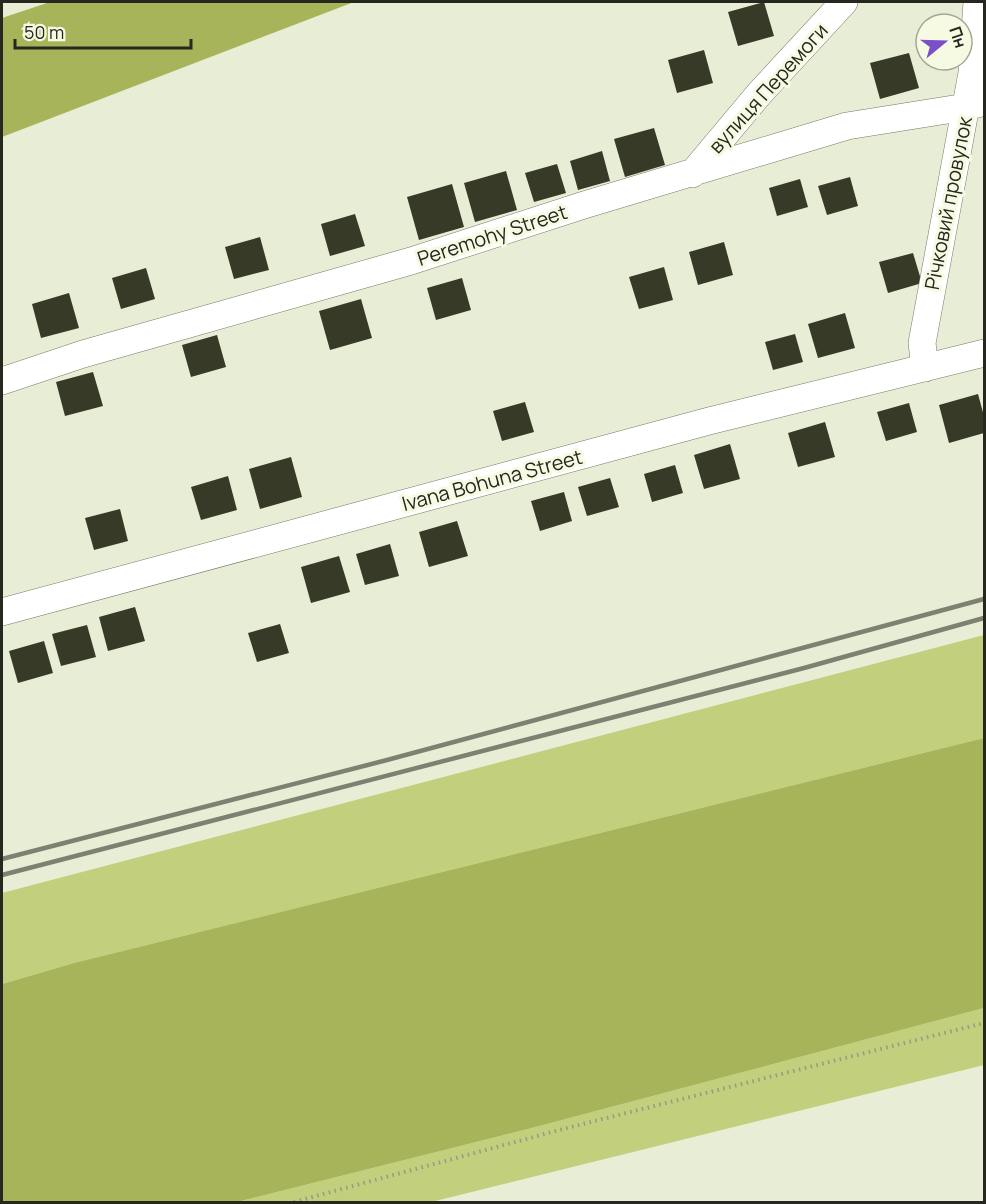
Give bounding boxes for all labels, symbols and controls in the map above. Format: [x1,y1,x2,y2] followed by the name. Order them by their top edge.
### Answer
[15,12,190,50] scale bar
[914,12,974,72] north arrow
[702,17,834,159] street label: вулиця Перемоги
[24,20,64,44] text: 50 m
[944,23,972,51] text: Пн
[918,113,978,292] street label: Річковий провулок
[414,198,570,272] street label: Peremohy Street
[399,443,585,517] street label: Ivana Bohuna Street

